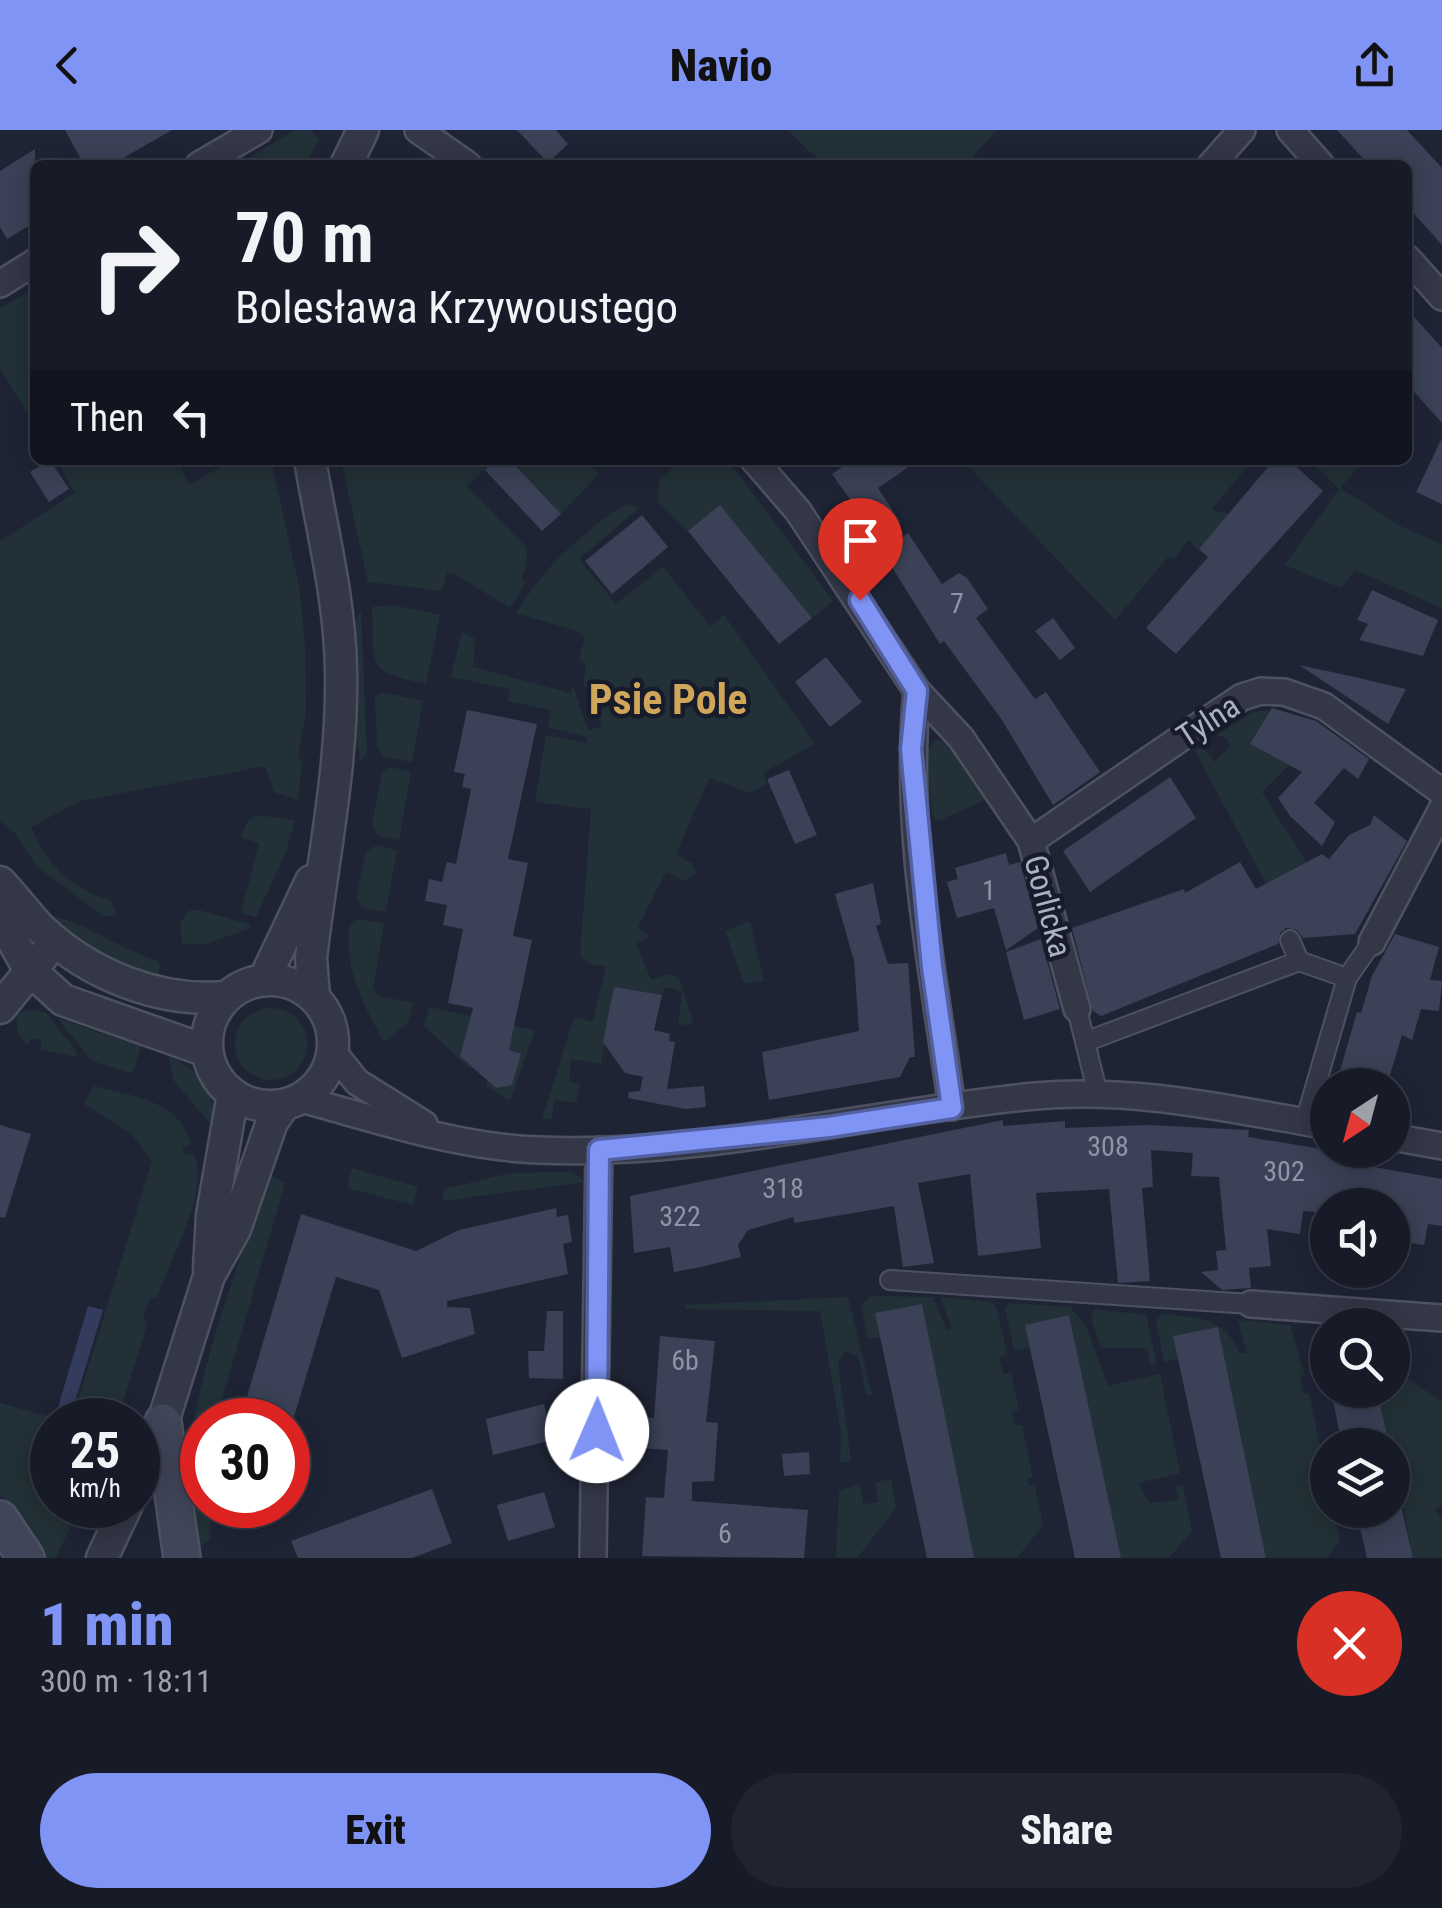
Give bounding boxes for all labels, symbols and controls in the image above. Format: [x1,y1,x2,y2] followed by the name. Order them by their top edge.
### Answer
[40,38,95,93] icon: back
[1347,38,1402,93] icon: share
[670,39,772,92] text: Navio
[235,197,374,279] text: 70 m
[70,200,200,330] icon: right
[235,281,678,334] text: Bolesława Krzywoustego
[164,390,219,445] icon: left
[70,396,144,440] text: Then
[818,498,903,601] pin
[833,513,888,568] icon: arrive
[950,587,964,620] house number: 7
[589,675,747,724] district label: Psie Pole
[1170,687,1246,755] street label: Tylna
[1016,851,1080,961] street label: Gorlicka
[982,874,996,907] house number: 1
[1310,1068,1410,1168] north arrow
[1310,1068,1410,1528] map controls
[1087,1130,1129,1163] house number: 308
[1263,1155,1305,1188] house number: 302
[762,1172,804,1205] house number: 318
[1310,1188,1410,1288] button: sound
[659,1200,701,1233] house number: 322
[1310,1308,1410,1408] button: search
[671,1344,699,1377] house number: 6b
[545,1379,649,1483] position arrow
[180,1398,310,1528] speed limit sign: 30
[70,1422,120,1480] text: 25
[1310,1428,1410,1528] button: layers
[69,1474,121,1503] text: km/h
[718,1517,732,1550] house number: 6
[40,1589,174,1660] text: 1 min
[1297,1591,1402,1696] button: close
[40,1662,212,1700] text: 300 m · 18:11
[40,1773,711,1888] button: Exit
[731,1773,1402,1888] button: Share

